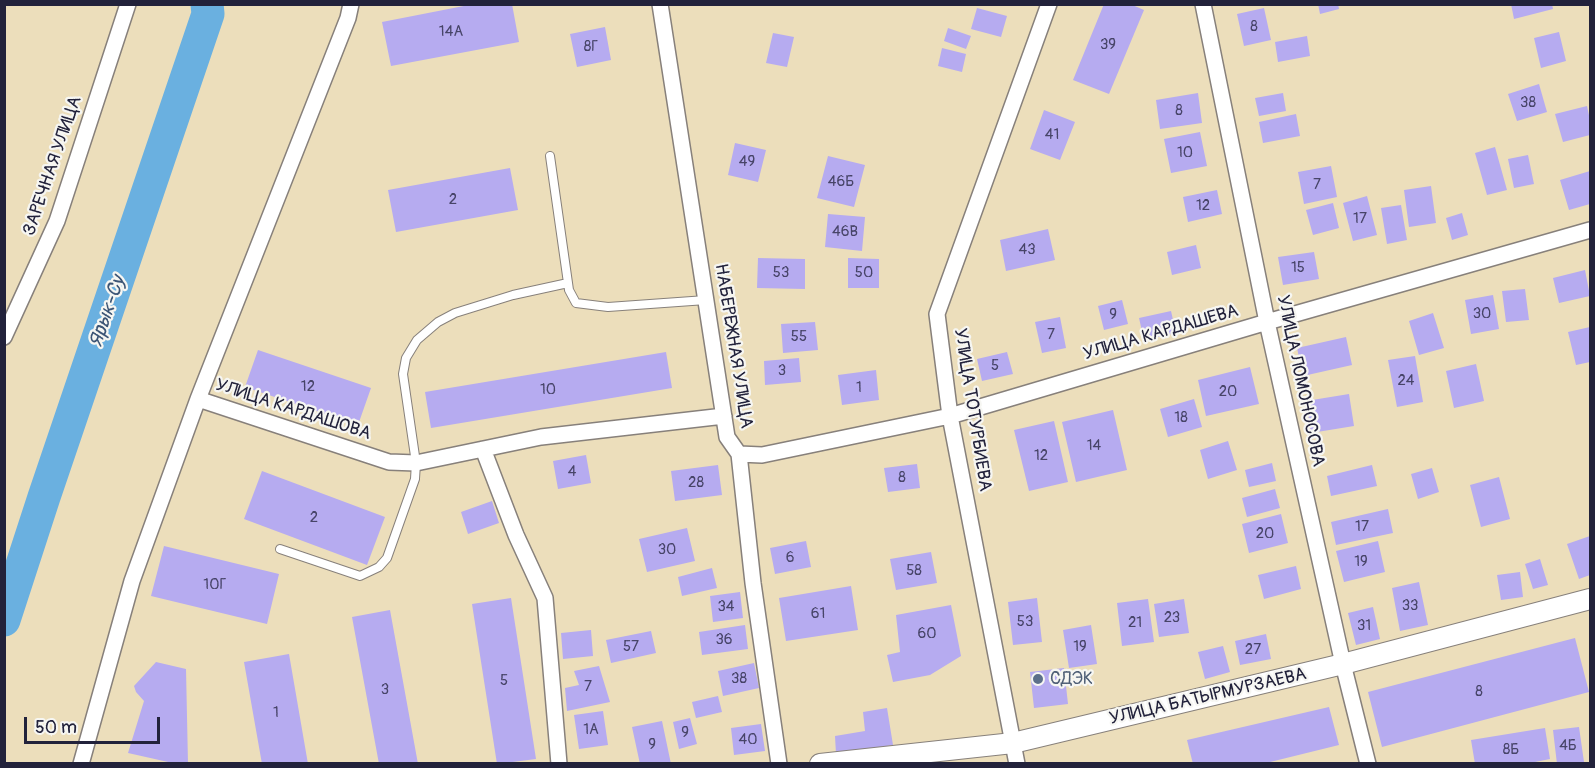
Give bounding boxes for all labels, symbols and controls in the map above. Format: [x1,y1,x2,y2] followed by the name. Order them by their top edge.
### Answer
[1250,18,1258,36] house number: 8
[439,23,463,41] house number: 14А
[1100,36,1116,54] house number: 39
[584,38,598,56] house number: 8Г
[19,94,87,238] street label: ЗАРЕЧНАЯ УЛИЦА
[1520,94,1536,112] house number: 38
[1175,102,1183,120] house number: 8
[1045,126,1059,144] house number: 41
[1177,144,1193,162] house number: 10
[739,153,755,171] house number: 49
[828,173,854,191] house number: 46Б
[1313,176,1321,194] house number: 7
[449,191,457,209] house number: 2
[1196,197,1210,215] house number: 12
[1353,210,1367,228] house number: 17
[832,223,858,241] house number: 46В
[1018,241,1036,259] house number: 43
[1291,259,1305,277] house number: 15
[709,262,757,430] street label: НАБЕРЕЖНАЯ УЛИЦА
[773,264,789,282] house number: 53
[855,264,873,282] house number: 50
[85,273,131,351] water label: Ярык-Су
[1271,293,1329,469] street label: УЛИЦА ЛОМОНОСОВА
[1081,301,1241,365] street label: УЛИЦА КАРДАШЕВА
[1473,305,1491,323] house number: 30
[1109,306,1117,324] house number: 9
[1047,326,1055,344] house number: 7
[948,327,996,493] street label: УЛИЦА ТОТУРБИЕВА
[791,328,807,346] house number: 55
[991,357,999,375] house number: 5
[778,362,786,380] house number: 3
[1397,372,1415,390] house number: 24
[213,375,373,445] street label: УЛИЦА КАРДАШОВА
[301,378,315,396] house number: 12
[856,379,862,397] house number: 1
[540,381,556,399] house number: 10
[1219,383,1237,401] house number: 20
[1174,409,1188,427] house number: 18
[1087,437,1101,455] house number: 14
[1034,447,1048,465] house number: 12
[568,463,576,481] house number: 4
[898,469,906,487] house number: 8
[688,474,704,492] house number: 28
[310,509,318,527] house number: 2
[1355,518,1369,536] house number: 17
[1256,525,1274,543] house number: 20
[658,541,676,559] house number: 30
[786,549,794,567] house number: 6
[1354,553,1368,571] house number: 19
[906,562,922,580] house number: 58
[203,576,227,594] house number: 10Г
[1402,597,1418,615] house number: 33
[717,598,735,616] house number: 34
[811,605,825,623] house number: 61
[1164,609,1180,627] house number: 23
[1017,613,1033,631] house number: 53
[1128,614,1142,632] house number: 21
[1357,617,1371,635] house number: 31
[918,625,936,643] house number: 60
[715,631,733,649] house number: 36
[623,638,639,656] house number: 57
[1073,638,1087,656] house number: 19
[1245,641,1261,659] house number: 27
[1107,664,1309,730] street label: УЛИЦА БАТЫРМУРЗАЕВА
[1050,668,1093,690] place label: СДЭК
[731,670,747,688] house number: 38
[500,672,508,690] house number: 5
[1031,672,1045,686] marker: СДЭК
[584,678,592,696] house number: 7
[381,681,389,699] house number: 3
[1475,683,1483,701] house number: 8
[273,704,279,722] house number: 1
[27,705,164,743] scale bar
[35,716,77,739] text: 50 m
[583,721,599,739] house number: 1А
[681,724,689,742] house number: 9
[739,731,757,749] house number: 40
[648,736,656,754] house number: 9
[1559,737,1577,755] house number: 4Б
[1503,741,1519,759] house number: 8Б

